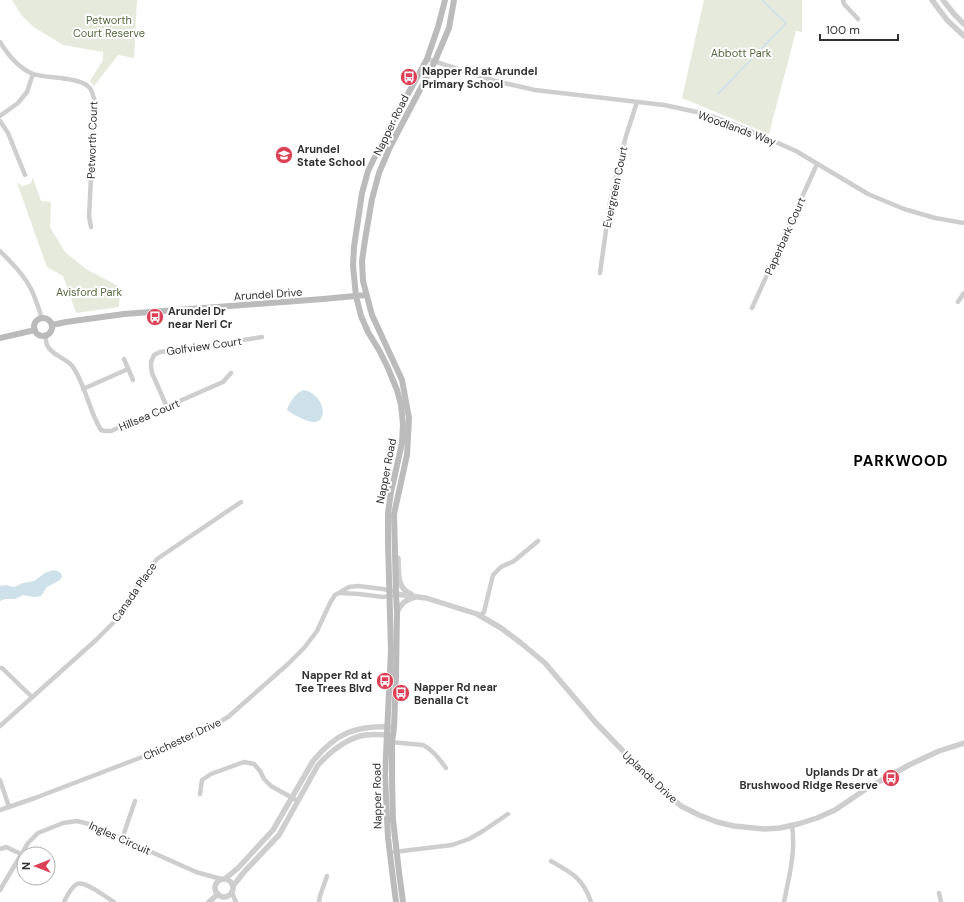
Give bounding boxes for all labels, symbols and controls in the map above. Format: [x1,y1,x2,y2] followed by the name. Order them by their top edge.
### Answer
[73,13,145,40] park label: Petworth Court Reserve
[820,16,898,42] scale bar
[826,22,860,38] text: 100 m
[711,46,772,60] park label: Abbott Park
[422,64,537,91] place label: Napper Rd at Arundel Primary School
[399,67,419,87] bus stop icon: Napper Rd at Arundel Primary School
[370,92,412,158] street label: Napper Road
[84,101,100,179] street label: Petworth Court
[696,107,778,149] street label: Woodlands Way
[297,142,365,169] place label: Arundel State School
[274,145,294,165] school or university icon: Arundel State School
[600,145,630,229] street label: Evergreen Court
[762,195,808,277] street label: Paperbark Court
[56,285,123,299] park label: Avisford Park
[233,285,303,303] street label: Arundel Drive
[168,304,233,331] place label: Arundel Dr near Neri Cr
[145,307,165,327] bus stop icon: Arundel Dr near Neri Cr
[165,334,243,358] street label: Golfview Court
[116,396,182,434] street label: Hillsea Court
[373,437,399,505] street label: Napper Road
[854,451,948,471] district label: PARKWOOD
[108,560,160,624] street label: Canada Place
[295,668,372,695] place label: Napper Rd at Tee Trees Blvd
[375,671,395,691] bus stop icon: Napper Rd at Tee Trees Blvd
[414,680,498,707] place label: Napper Rd near Benalla Ct
[391,683,411,703] bus stop icon: Napper Rd near Benalla Ct
[141,715,223,763] street label: Chichester Drive
[620,748,680,806] street label: Uplands Drive
[369,763,385,829] street label: Napper Road
[740,765,878,792] place label: Uplands Dr at Brushwood Ridge Reserve
[881,768,901,788] bus stop icon: Uplands Dr at Brushwood Ridge Reserve
[87,818,153,858] street label: Ingles Circuit
[16,846,56,886] north arrow
[19,862,33,870] text: N

